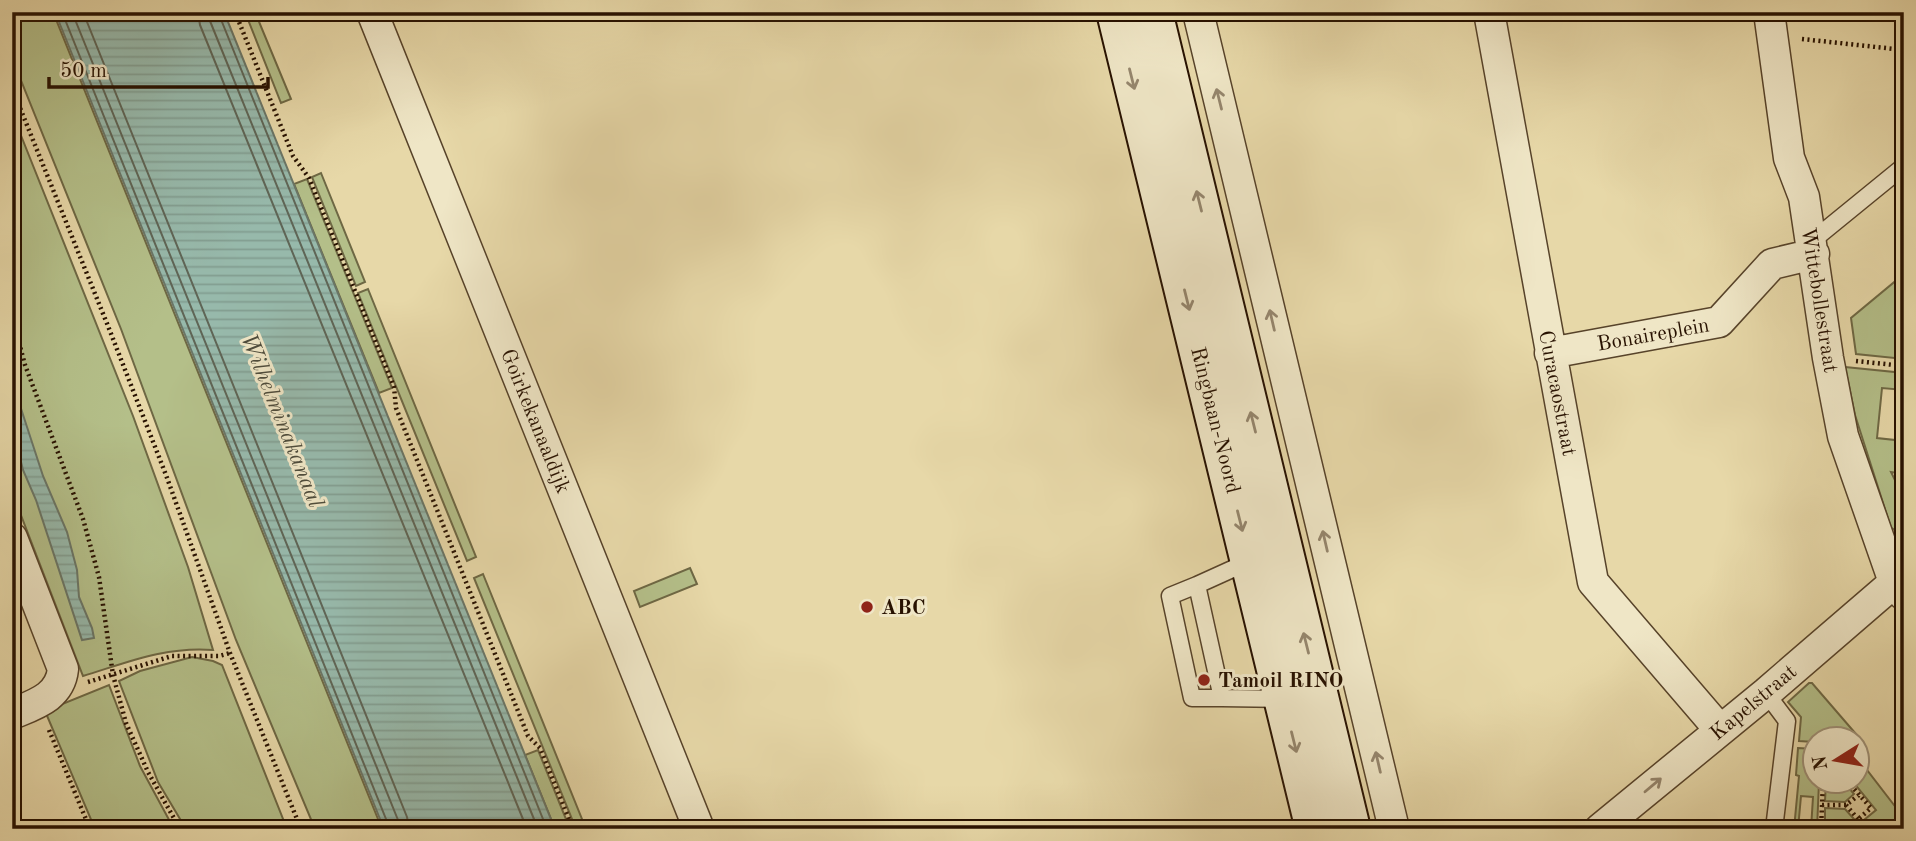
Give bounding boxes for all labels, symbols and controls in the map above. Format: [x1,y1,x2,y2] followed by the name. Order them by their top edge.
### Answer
[49,46,268,90] scale bar
[60,61,107,82] text: 50 m
[1127,67,1140,89] one-way arrow
[1212,88,1225,111] one-way arrow
[1192,190,1205,213] one-way arrow
[1797,226,1840,374] street label: Wittebollestraat
[1181,288,1194,310] one-way arrow
[1265,309,1278,332] one-way arrow
[1595,315,1711,356] street label: Bonaireplein
[1534,329,1579,458] street label: Curacaostraat
[236,330,327,511] water label: Wilhelminakanaal
[1186,345,1243,496] street label: Ringbaan-Noord
[496,346,573,497] street label: Goirkekanaaldijk
[1246,411,1259,434] one-way arrow
[1235,509,1248,531] one-way arrow
[1318,530,1331,553] one-way arrow
[881,598,926,619] place label: ABC
[859,599,875,615] marker: ABC
[1299,632,1312,655] one-way arrow
[1707,661,1801,745] street label: Kapelstraat
[1218,671,1343,692] place label: Tamoil RINO
[1196,672,1212,688] marker: Tamoil RINO
[1800,726,1870,796] north arrow
[1288,730,1301,753] one-way arrow
[1371,751,1384,774] one-way arrow
[1811,753,1832,772] text: N
[1643,778,1661,793] one-way arrow

